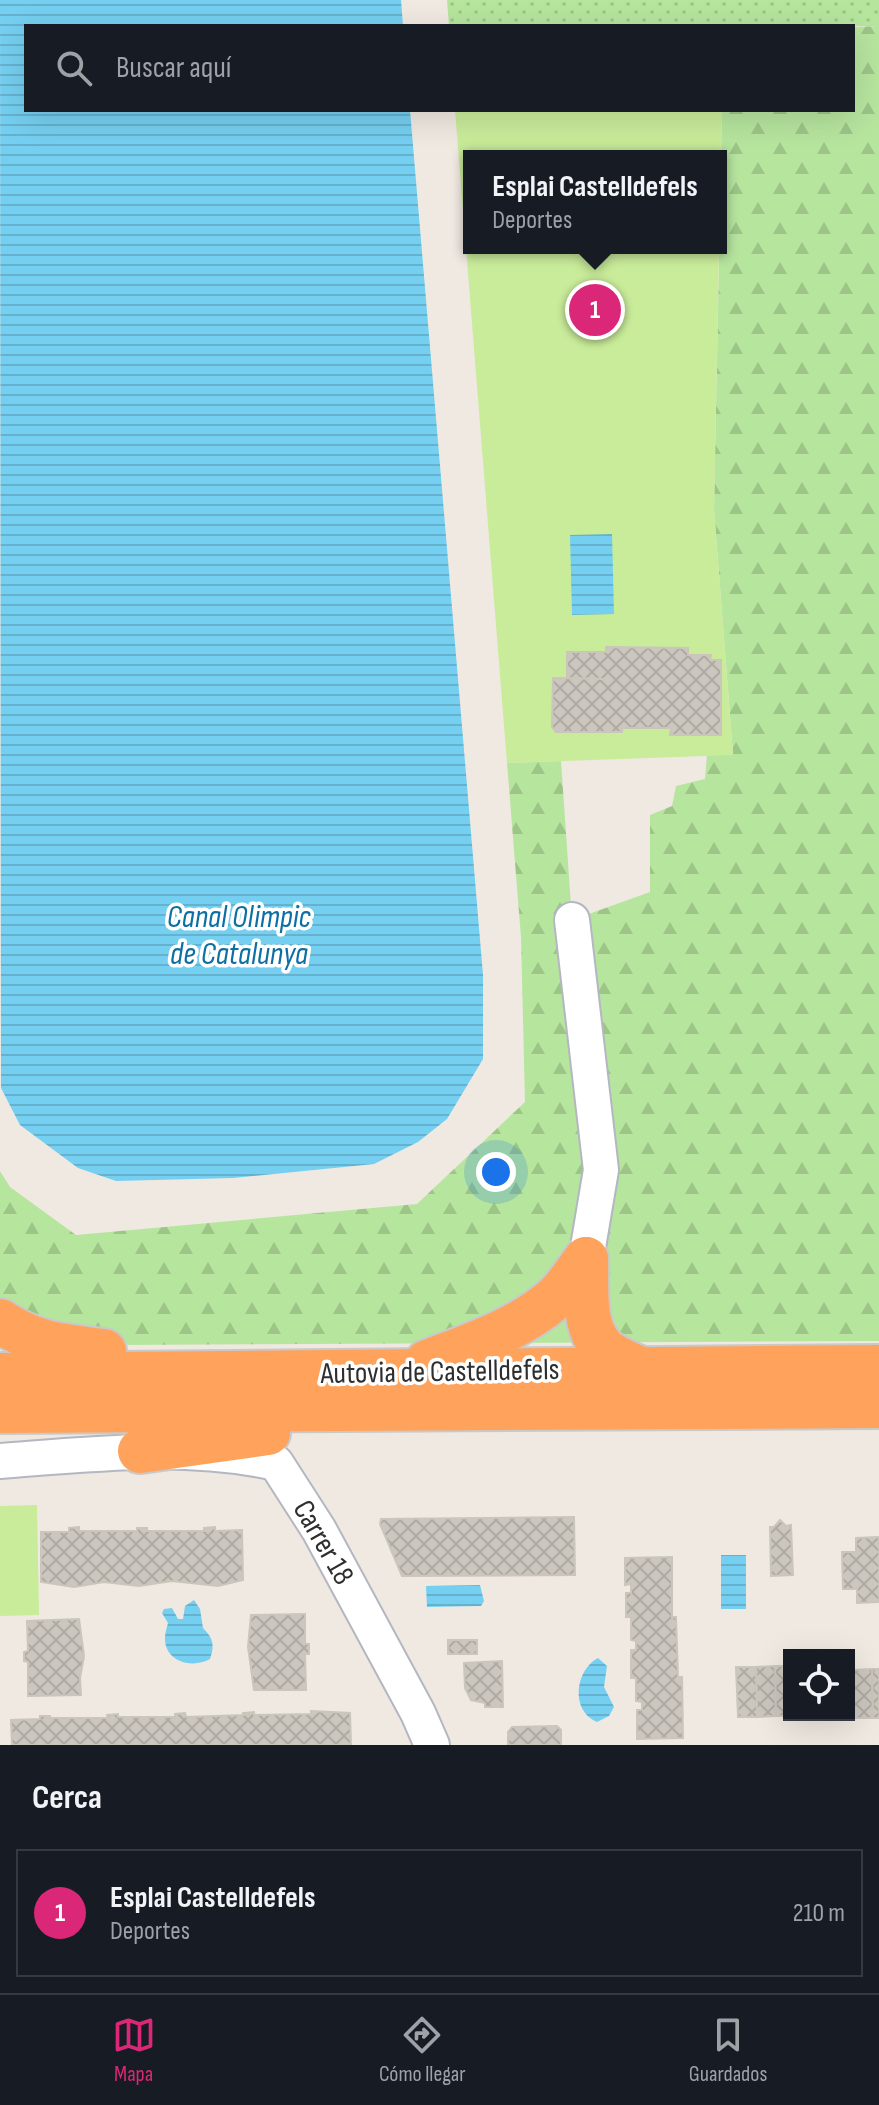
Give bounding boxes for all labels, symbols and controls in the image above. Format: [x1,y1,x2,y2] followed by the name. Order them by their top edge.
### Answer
[24,24,855,112] search box
[52,46,96,90] icon: search
[116,50,231,86] text: Buscar aquí
[463,150,727,254] popup
[492,169,698,205] text: Esplai Castelldefels
[492,205,572,236] text: Deportes
[569,280,621,340] pin: 1
[167,898,312,974] water label: Canal Olimpic de Catalunya
[476,1152,516,1192] your location
[319,1352,560,1392] street label: Autovia de Castelldefels
[285,1494,362,1591] street label: Carrer 18
[783,1649,855,1721] map controls
[783,1649,855,1721] button: locate
[32,1777,102,1818] text: Cerca
[110,1880,315,1916] text: Esplai Castelldefels
[55,1898,65,1929] text: 1
[793,1898,845,1929] text: 210 m
[110,1916,190,1947] text: Deportes
[112,2013,156,2088] tab: Mapa
[379,2013,466,2088] tab: Cómo llegar
[689,2013,767,2088] tab: Guardados

